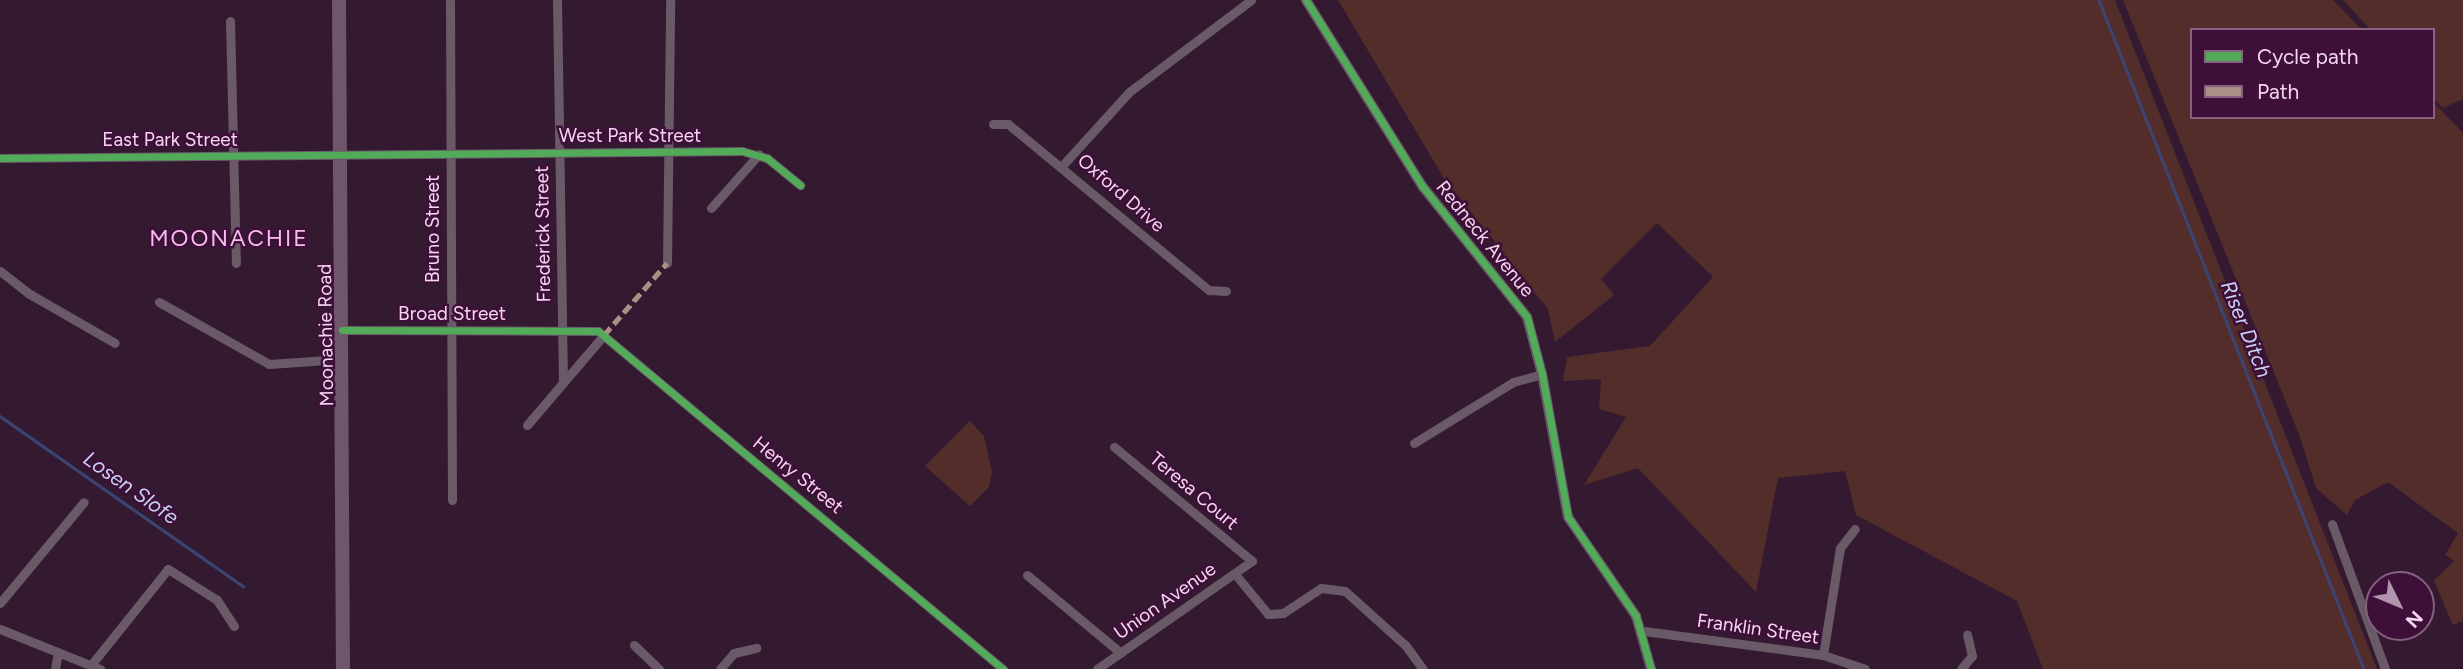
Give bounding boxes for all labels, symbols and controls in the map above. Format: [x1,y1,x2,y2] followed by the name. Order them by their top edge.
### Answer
[2190,28,2435,119] legend
[2257,44,2358,69] text: Cycle path
[2257,79,2299,104] text: Path
[559,125,701,147] street label: West Park Street
[102,129,238,151] street label: East Park Street
[1073,149,1169,237] street label: Oxford Drive
[530,165,556,303] street label: Frederick Street
[422,175,444,283] street label: Bruno Street
[1431,176,1539,302] street label: Redneck Avenue
[150,224,308,252] district label: MOONACHIE
[313,264,339,406] street label: Moonachie Road
[2215,277,2277,381] water label: Riser Ditch
[398,303,506,325] street label: Broad Street
[748,432,848,518] street label: Henry Street
[79,446,183,530] water label: Losen Slofe
[1145,447,1243,535] street label: Teresa Court
[1110,558,1220,644] street label: Union Avenue
[2365,571,2435,641] north arrow
[2401,606,2428,633] text: N
[1695,609,1821,649] street label: Franklin Street

